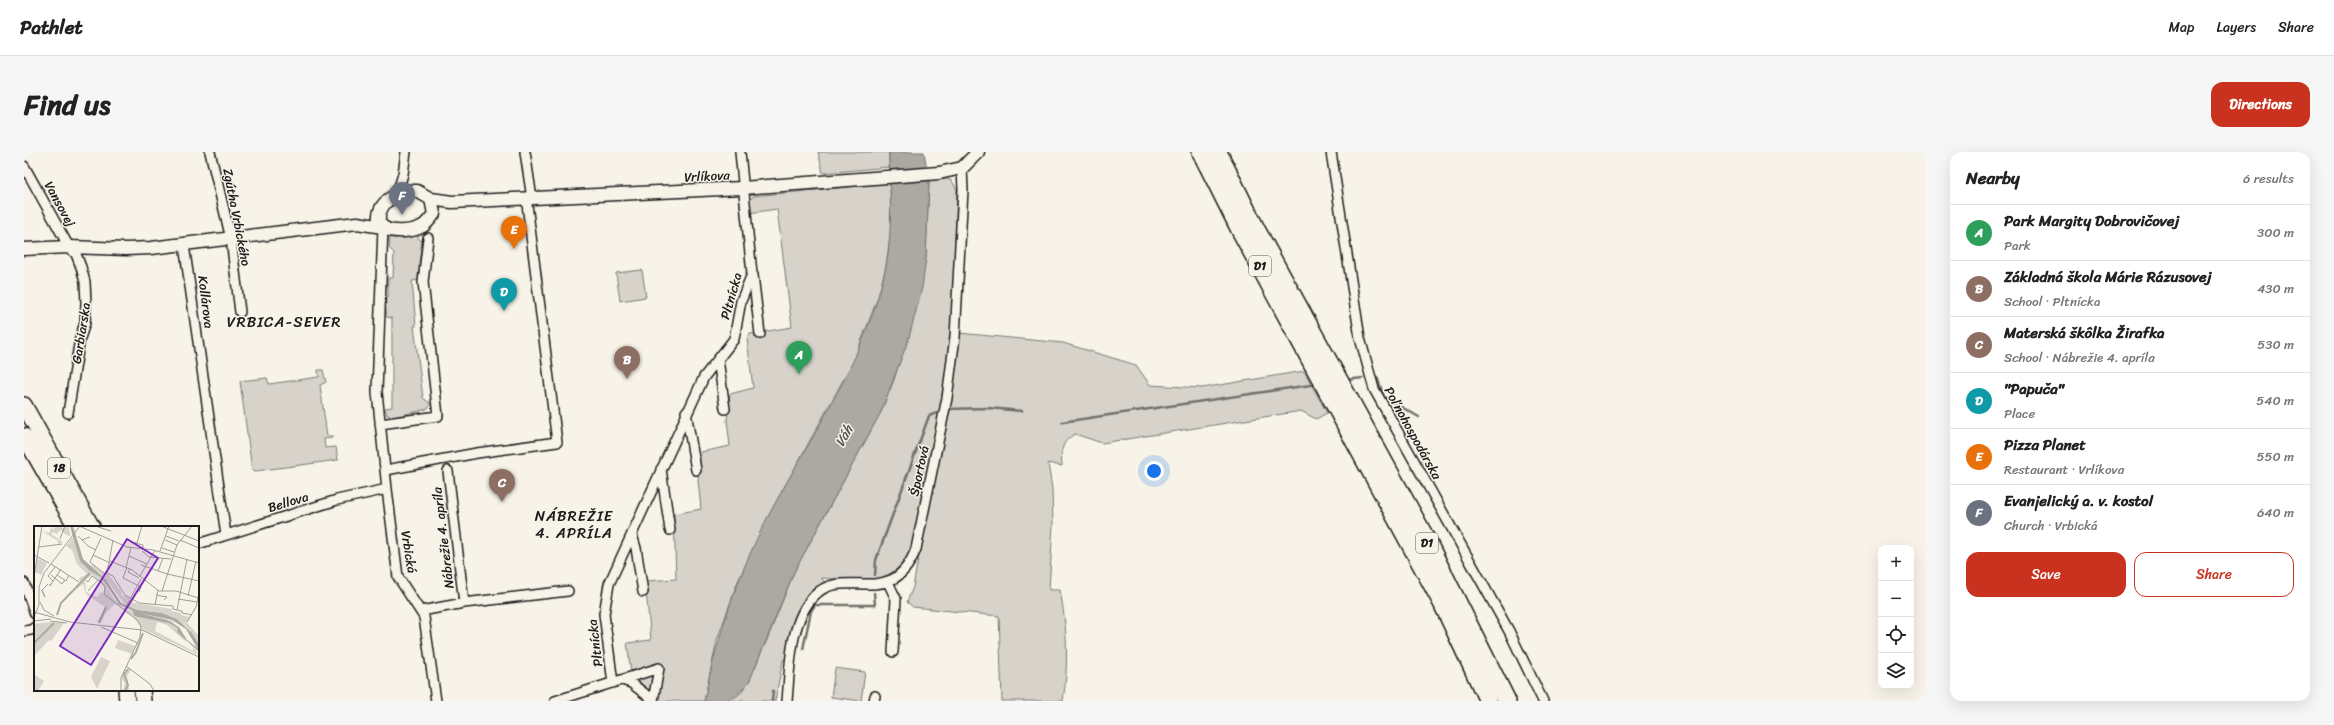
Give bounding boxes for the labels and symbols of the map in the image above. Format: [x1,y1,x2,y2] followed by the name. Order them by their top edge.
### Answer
[684,163,731,189] street label: Vrlíkova
[216,166,258,268] street label: Zgútha Vrbického
[38,177,82,232] street label: Vansovej
[389,182,415,215] pin: F
[501,216,527,249] pin: E
[1249,256,1271,276] road number: D1
[713,269,749,322] street label: Pltnícka
[191,274,221,330] street label: Kollárova
[491,278,517,311] pin: D
[65,300,97,365] street label: Garbiarska
[227,309,341,335] district label: VRBICA-SEVER
[786,341,812,374] pin: A
[614,346,640,379] pin: B
[1378,382,1448,484] street label: Poľnohospodárska
[828,419,861,452] water label: Váh
[902,443,936,499] street label: Športová
[48,458,70,478] road number: 18
[1144,461,1164,481] your location
[489,469,515,502] pin: C
[265,485,312,519] street label: Bellova
[425,485,461,590] street label: Nábrežie 4. apríla
[535,503,614,546] district label: NÁBREŽIE 4. APRÍLA
[34,526,199,691] inset map
[394,529,424,575] street label: Vrbická
[1416,533,1438,553] road number: D1
[581,617,609,668] street label: Pltnícka

